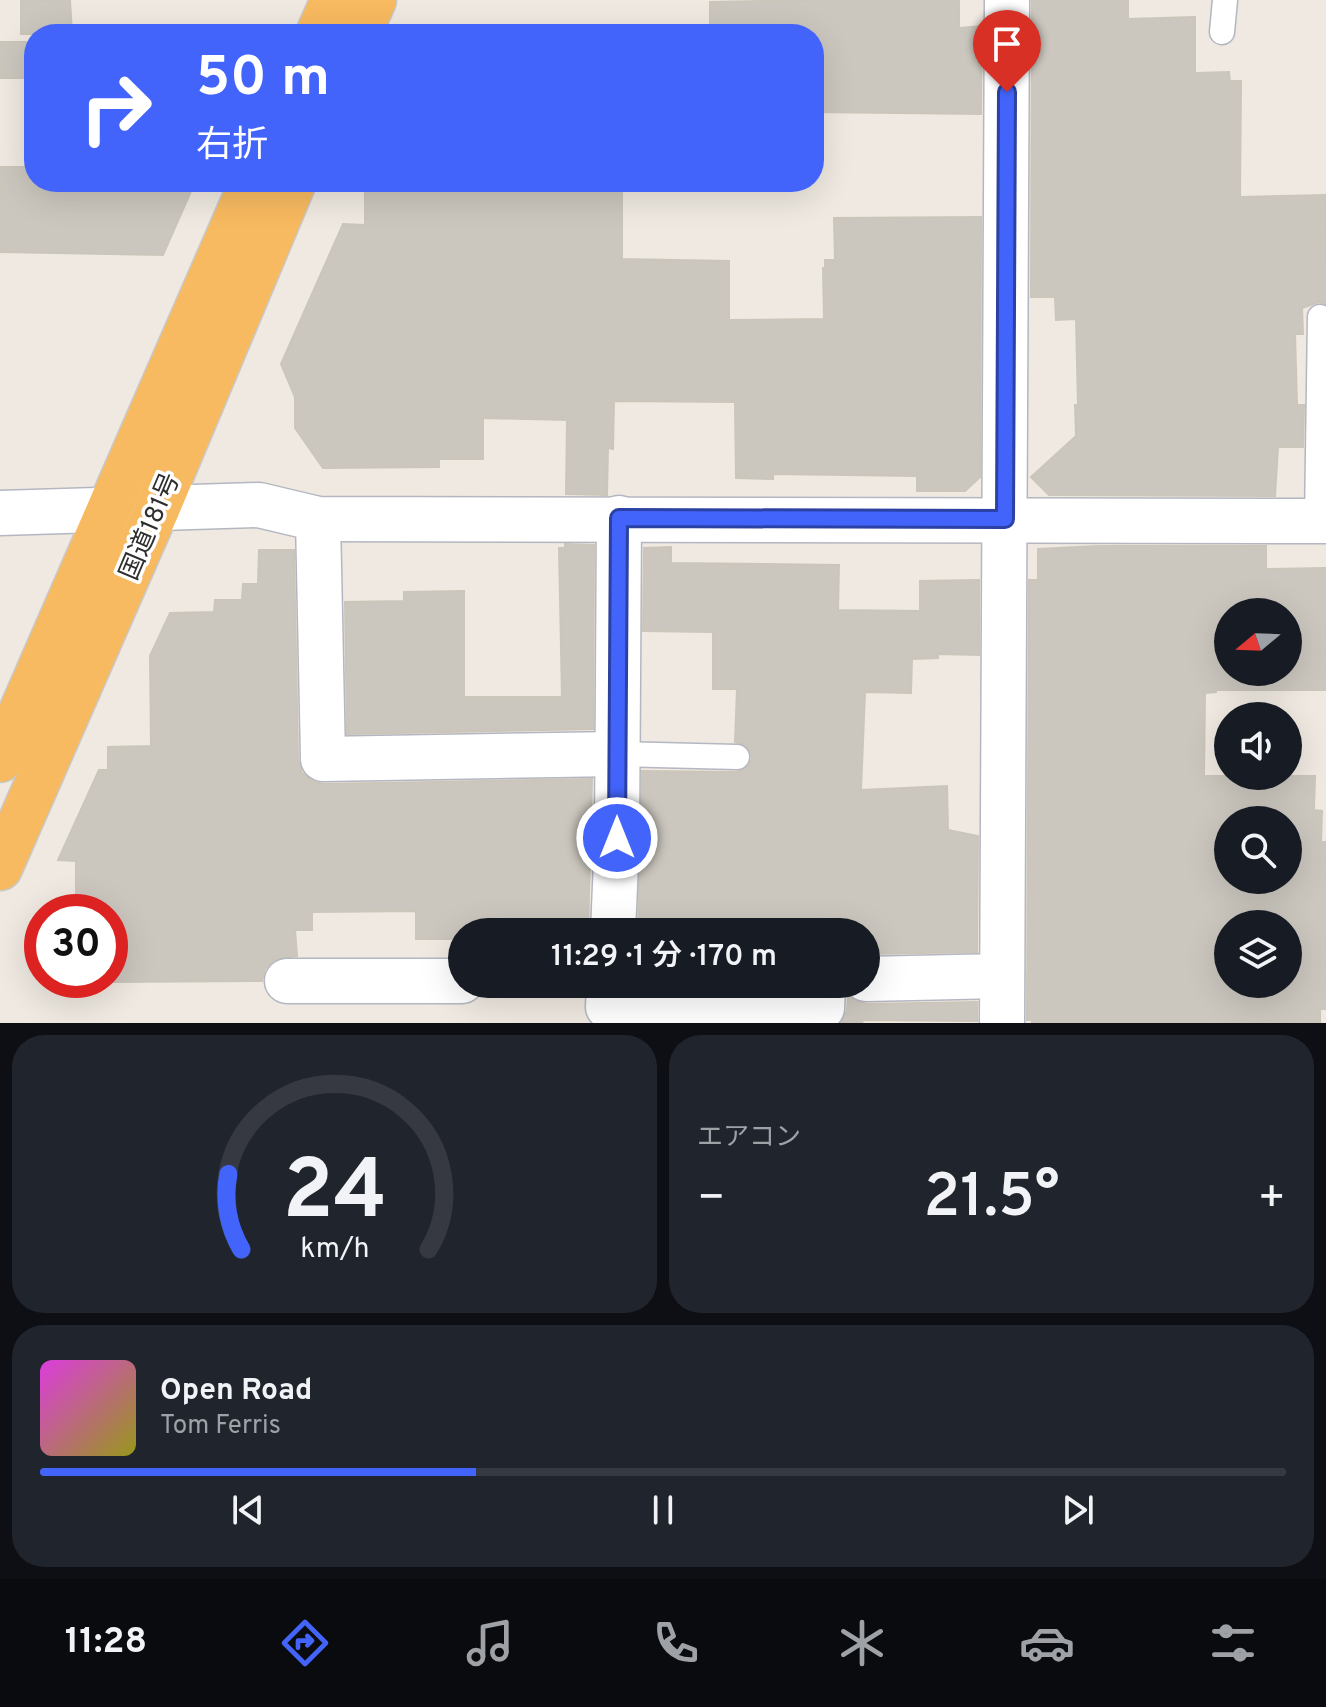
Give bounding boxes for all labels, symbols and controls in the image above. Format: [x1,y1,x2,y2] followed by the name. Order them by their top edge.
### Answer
[973,10,1041,92] pin
[985,22,1029,66] icon: arrive
[196,45,330,115] text: 50 m
[64,56,168,160] icon: right
[196,124,268,170] text: 右折
[114,468,189,586] street label: 国道181号
[1214,598,1302,686] north arrow
[1214,598,1302,998] map controls
[1214,702,1302,790] button: sound
[575,796,659,880] position arrow
[1214,806,1302,894] button: search
[24,894,128,998] speed limit sign: 30
[1214,910,1302,998] button: layers
[551,939,777,976] text: 11:29 · 1 分 · 170 m
[697,1122,801,1155] text: エアコン
[282,1143,387,1248] text: 24
[923,1162,1060,1238] text: 21.5°
[697,1172,725,1228] text: −
[1258,1172,1286,1228] text: +
[300,1232,369,1268] text: km/h
[160,1373,312,1410] text: Open Road
[160,1410,281,1443] text: Tom Ferris
[226,1488,270,1532] icon: previous
[641,1488,685,1532] icon: pause
[1056,1488,1100,1532] icon: next
[277,1615,333,1671] icon: directions
[462,1615,518,1671] icon: music
[648,1615,704,1671] icon: phone
[834,1615,890,1671] icon: climate
[1019,1615,1075,1671] icon: car
[1205,1615,1261,1671] icon: filters
[65,1620,147,1666] text: 11:28

